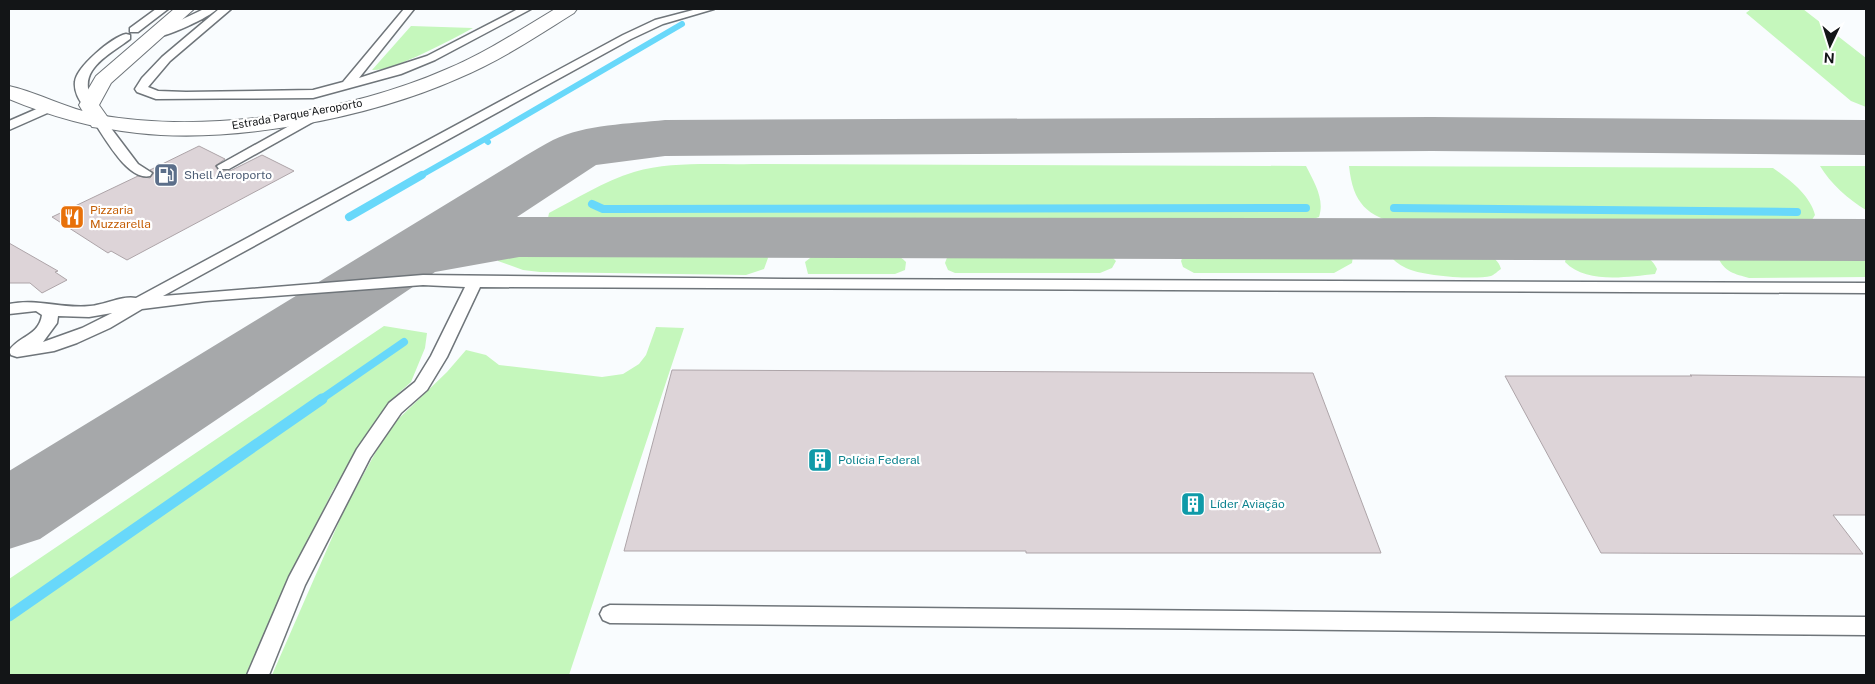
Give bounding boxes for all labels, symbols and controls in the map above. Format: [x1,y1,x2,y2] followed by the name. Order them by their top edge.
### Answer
[1805,20,1855,70] north arrow
[1823,50,1835,66] text: N
[231,97,363,131] street label: Estrada Parque Aeroporto
[153,162,179,188] fuel station icon: Shell Aeroporto
[184,168,272,182] place label: Shell Aeroporto
[90,203,151,231] place label: Pizzaria Muzzarella
[59,204,85,230] restaurant icon: Pizzaria Muzzarella
[807,447,833,473] building icon: Polícia Federal
[838,453,921,467] place label: Polícia Federal
[1180,491,1206,517] building icon: Líder Aviação
[1210,497,1285,511] place label: Líder Aviação

